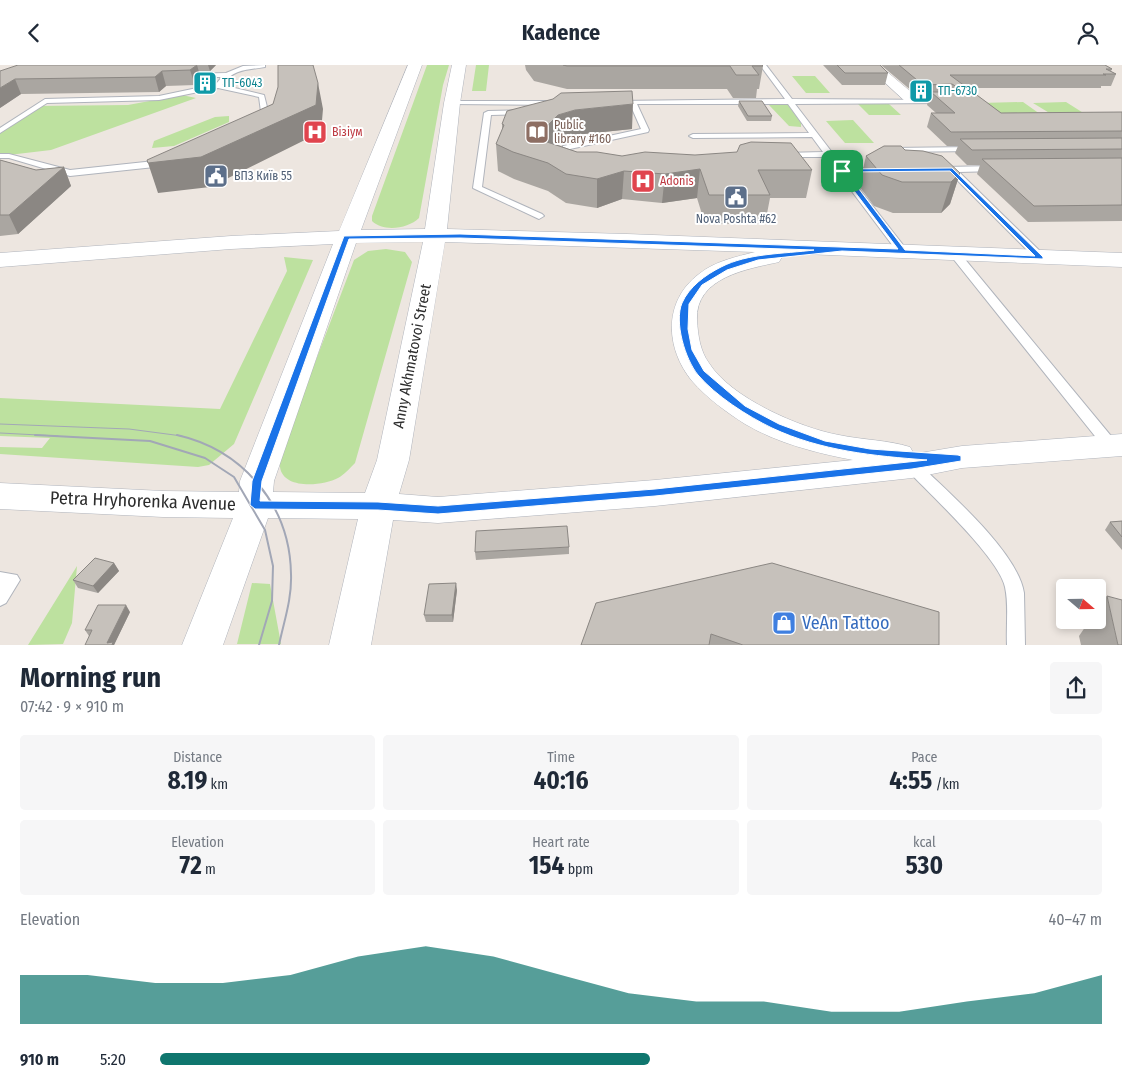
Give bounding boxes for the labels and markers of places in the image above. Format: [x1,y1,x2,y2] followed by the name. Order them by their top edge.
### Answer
[192,70,218,96] building icon: ТП-6043
[222,76,262,90] place label: ТП-6043
[908,78,934,104] building icon: ТП-6730
[938,84,977,98] place label: ТП-6730
[554,118,611,146] place label: Public library #160
[302,119,328,145] hospital icon: Візіум
[524,119,550,145] library icon: Public library #160
[332,125,363,139] place label: Візіум
[821,150,863,192] pin
[203,163,229,189] public building icon: ВПЗ Київ 55
[630,168,656,194] hospital icon: Adonis
[234,169,293,183] place label: ВПЗ Київ 55
[660,174,694,188] place label: Adonis
[723,184,749,210] public building icon: Nova Poshta #62
[696,212,776,226] place label: Nova Poshta #62
[771,610,797,636] shop icon: VeAn Tattoo
[802,612,889,634] place label: VeAn Tattoo

